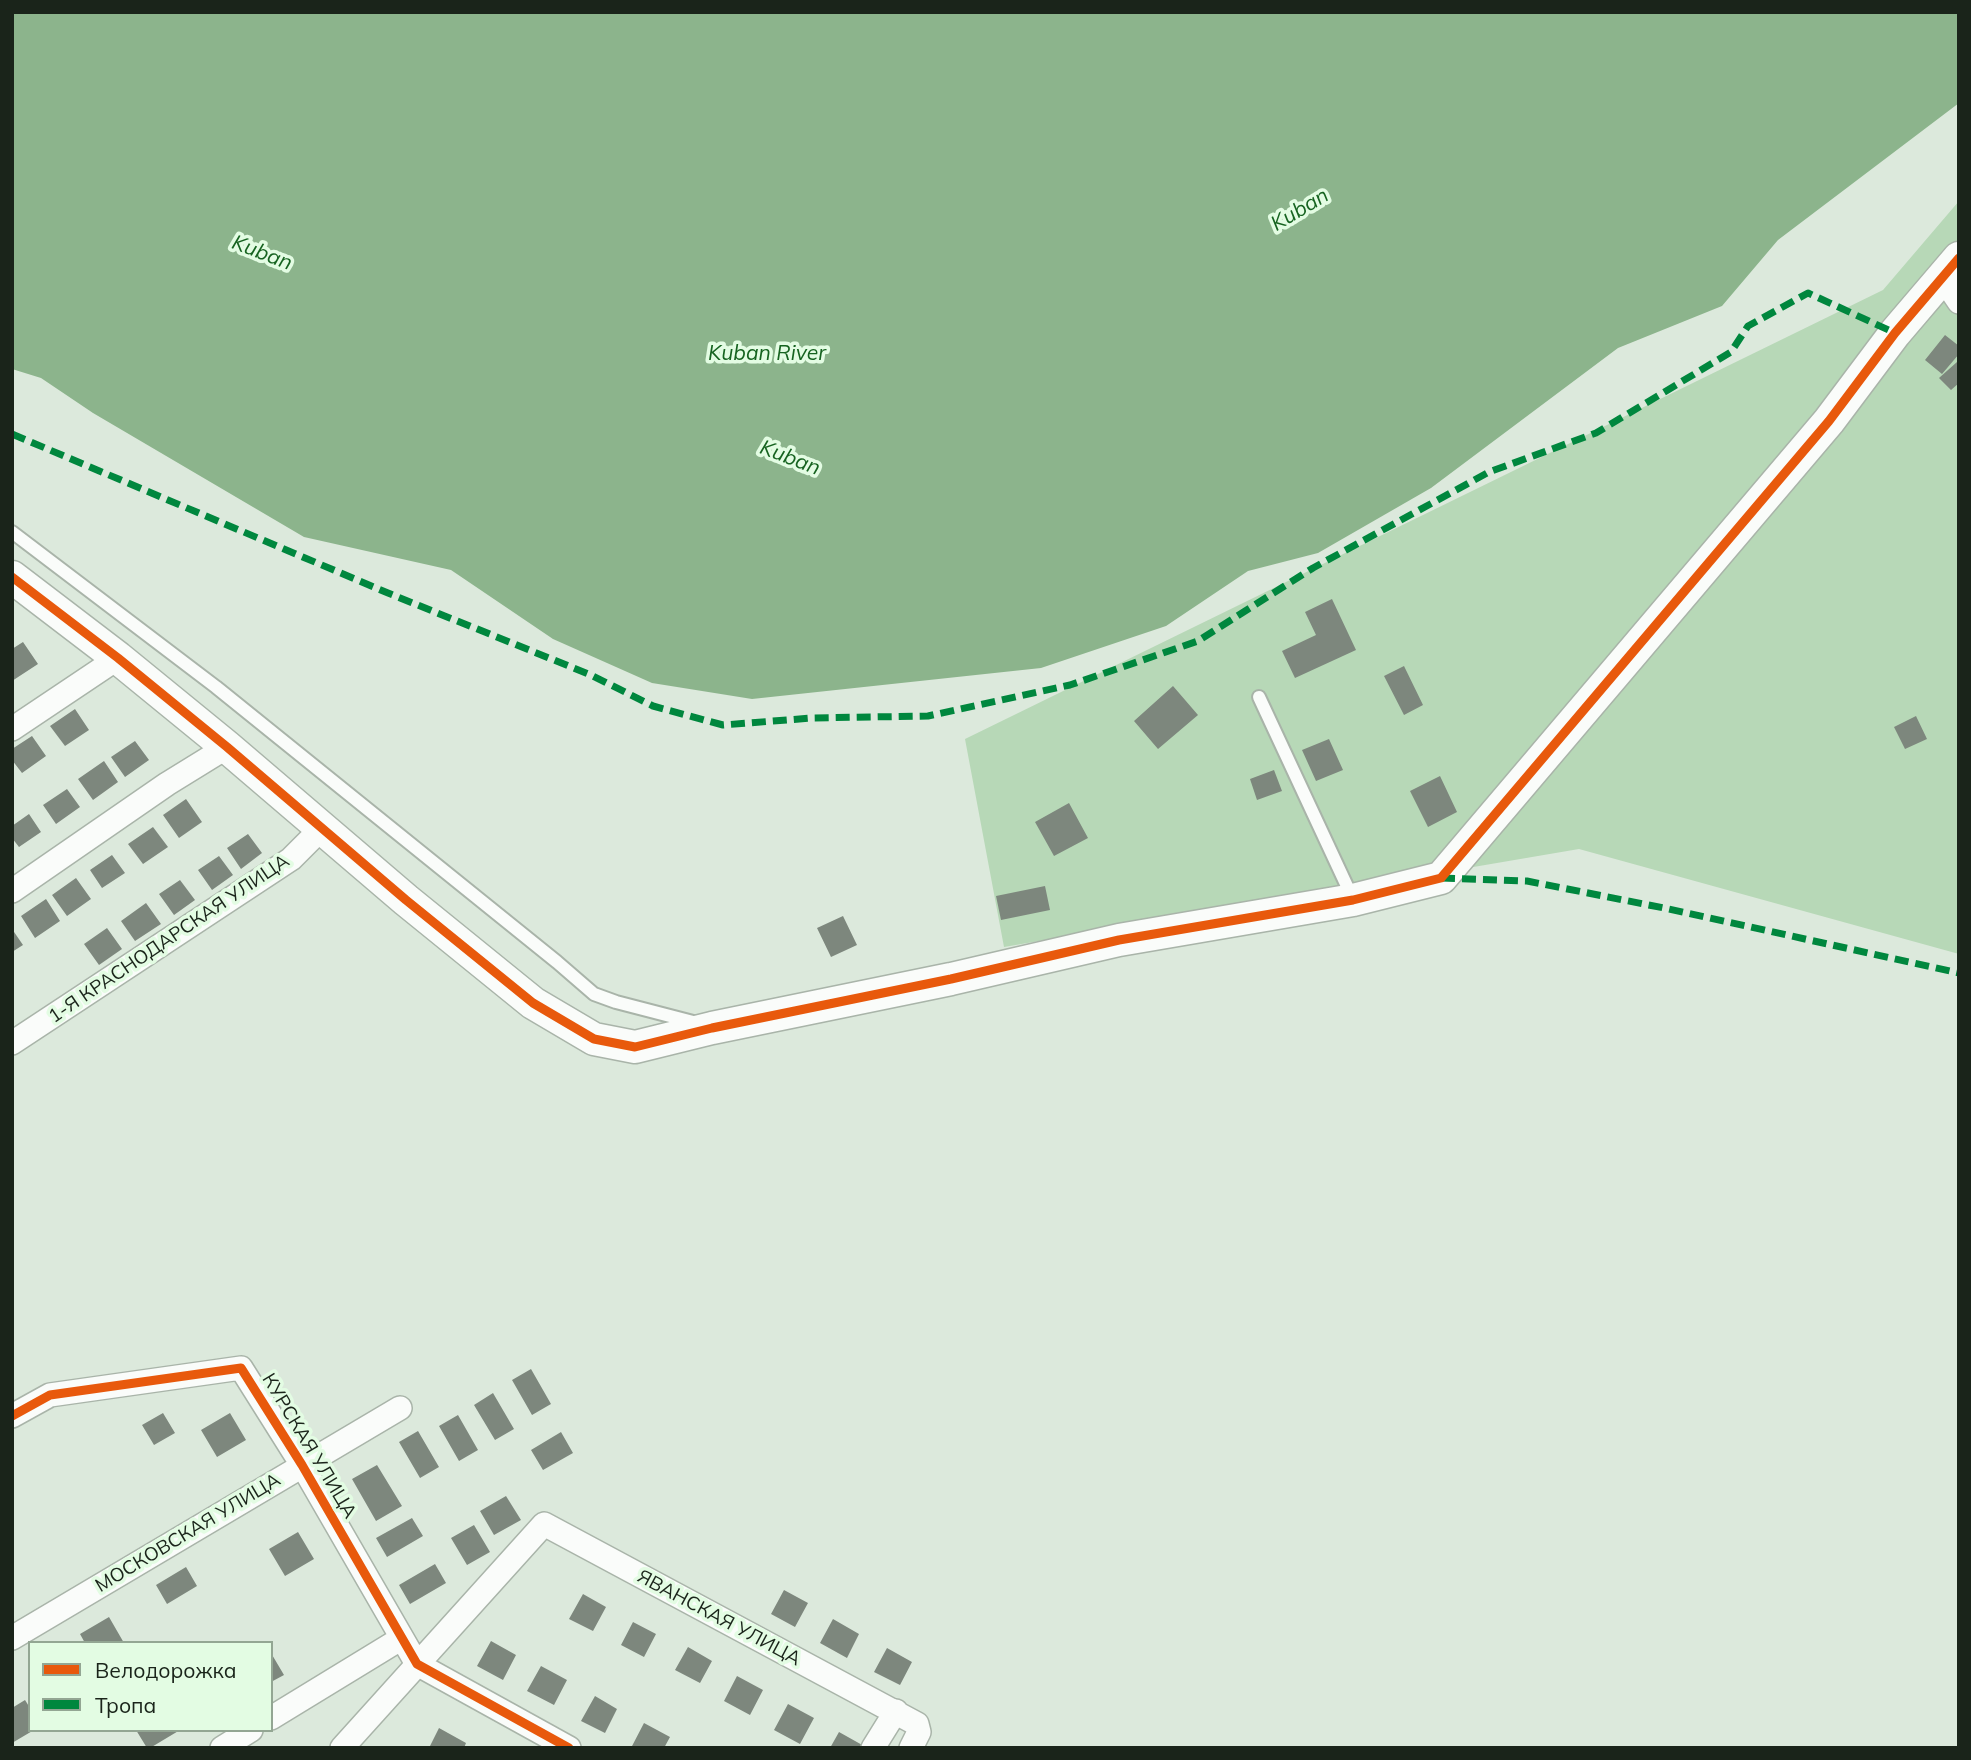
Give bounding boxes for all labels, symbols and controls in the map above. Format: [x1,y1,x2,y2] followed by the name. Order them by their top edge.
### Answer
[1267,183,1333,237] water label: Kuban
[228,230,296,276] water label: Kuban
[708,341,826,367] water label: Kuban River
[756,435,824,481] water label: Kuban
[44,850,294,1028] street label: 1-Я КРАСНОДАРСКАЯ УЛИЦА
[257,1369,361,1523] street label: КУРСКАЯ УЛИЦА
[91,1469,285,1597] street label: МОСКОВСКАЯ УЛИЦА
[633,1565,805,1671] street label: ЯВАНСКАЯ УЛИЦА
[28,1641,273,1732] legend
[95,1657,237,1683] text: Велодорожка
[95,1692,156,1718] text: Тропа

